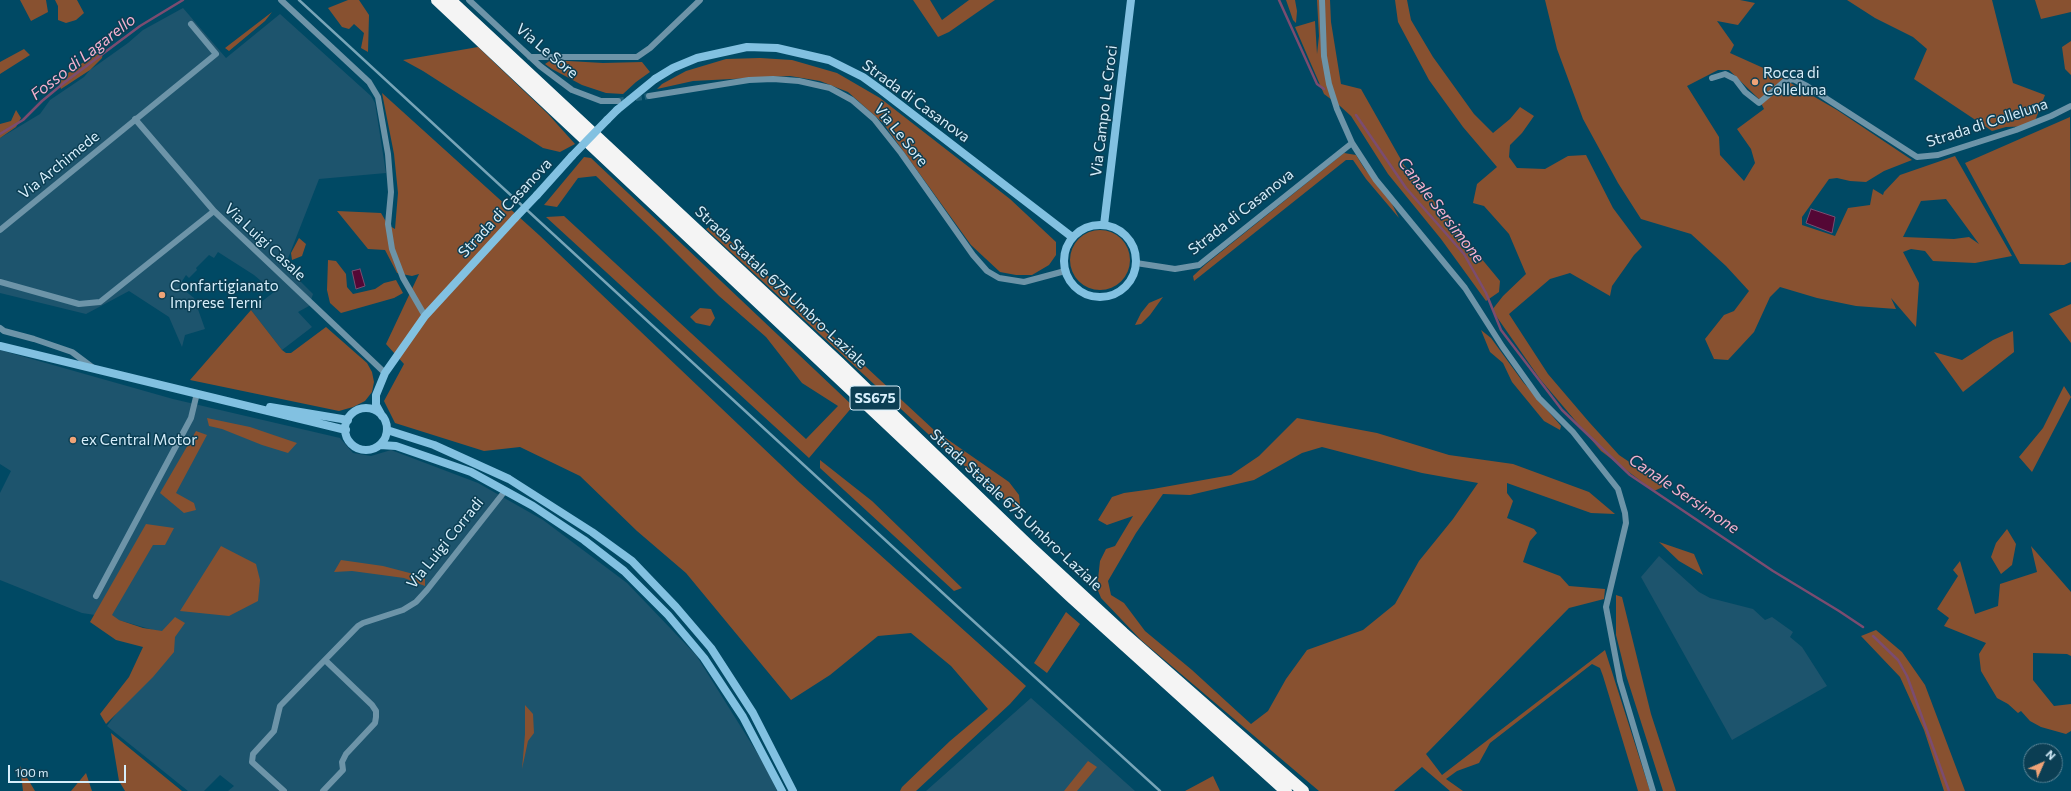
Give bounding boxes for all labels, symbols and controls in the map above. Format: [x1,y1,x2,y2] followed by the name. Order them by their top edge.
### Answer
[26,10,140,104] water label: Fosso di Lagarello
[512,20,582,82] street label: Via Le Sore
[1087,44,1121,178] street label: Via Campo Le Croci
[859,56,973,146] street label: Strada di Casanova
[1763,64,1826,99] place label: Rocca di Colleluna
[1750,77,1760,87] marker: Rocca di Colleluna
[1924,95,2050,151] street label: Strada di Colleluna
[870,100,932,170] street label: Via Le Sore
[15,127,103,203] street label: Via Archimede
[1394,153,1488,267] water label: Canale Sersimone
[455,155,555,261] street label: Strada di Casanova
[1185,165,1297,259] street label: Strada di Casanova
[220,200,310,284] street label: Via Luigi Casale
[691,202,871,372] street label: Strada Statale 675 Umbro-Laziale
[170,277,279,312] place label: Confartigianato Imprese Terni
[157,290,167,300] marker: Confartigianato Imprese Terni
[850,386,900,410] road number: SS675
[926,425,1106,595] street label: Strada Statale 675 Umbro-Laziale
[81,431,197,449] place label: ex Central Motor
[68,435,78,445] marker: ex Central Motor
[1625,450,1743,538] water label: Canale Sersimone
[403,494,487,592] street label: Via Luigi Corradi
[2023,743,2063,783] north arrow
[2044,747,2059,762] text: N
[10,757,128,783] scale bar
[15,765,49,779] text: 100 m

